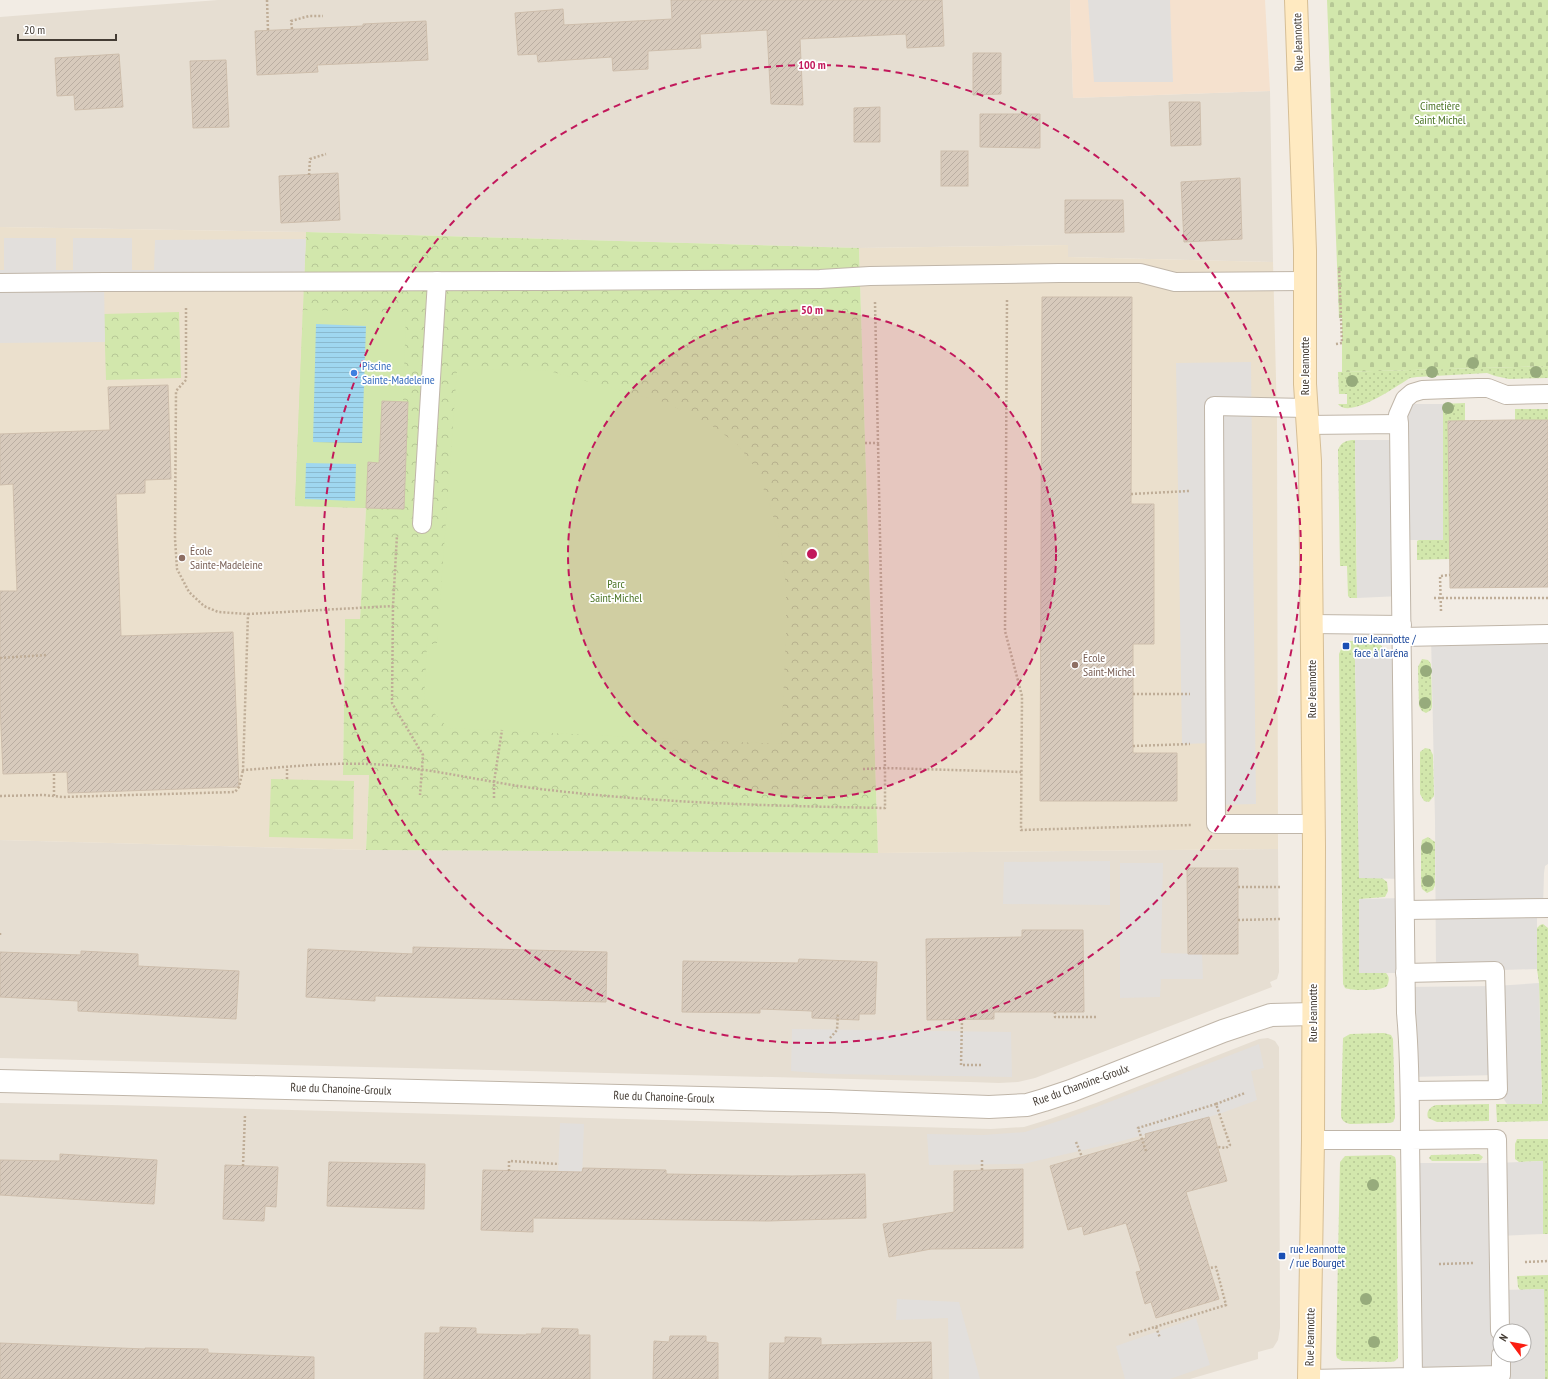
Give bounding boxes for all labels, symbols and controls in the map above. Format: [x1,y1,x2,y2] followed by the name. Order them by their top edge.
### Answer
[1289,13,1306,71] street label: Rue Jeannotte
[18,16,116,42] scale bar
[24,22,45,37] text: 20 m
[798,57,826,72] text: 100 m
[1414,98,1466,127] park label: Cimetière Saint Michel
[801,302,823,317] text: 50 m
[1297,337,1312,395] street label: Rue Jeannotte
[362,358,435,387] place label: Piscine Sainte-Madeleine
[349,368,359,378] marker: Piscine Sainte-Madeleine
[190,543,263,572] place label: École Sainte-Madeleine
[805,547,819,561] centre of rings
[177,553,187,563] marker: École Sainte-Madeleine
[590,576,642,605] park label: Parc Saint-Michel
[1354,631,1416,660] place label: rue Jeannotte / face à l'aréna
[1341,641,1351,651] marker: rue Jeannotte / face à l'aréna
[1083,650,1135,679] place label: École Saint-Michel
[1070,660,1080,670] marker: École Saint-Michel
[1304,660,1319,718] street label: Rue Jeannotte
[1305,984,1320,1042] street label: Rue Jeannotte
[1031,1060,1131,1109] street label: Rue du Chanoine-Groulx
[290,1079,392,1098] street label: Rue du Chanoine-Groulx
[613,1087,715,1106] street label: Rue du Chanoine-Groulx
[1289,1241,1346,1270] place label: rue Jeannotte / rue Bourget
[1277,1251,1287,1261] marker: rue Jeannotte / rue Bourget
[1301,1308,1318,1366] street label: Rue Jeannotte
[1492,1323,1532,1363] north arrow
[1496,1331,1511,1344] text: N

